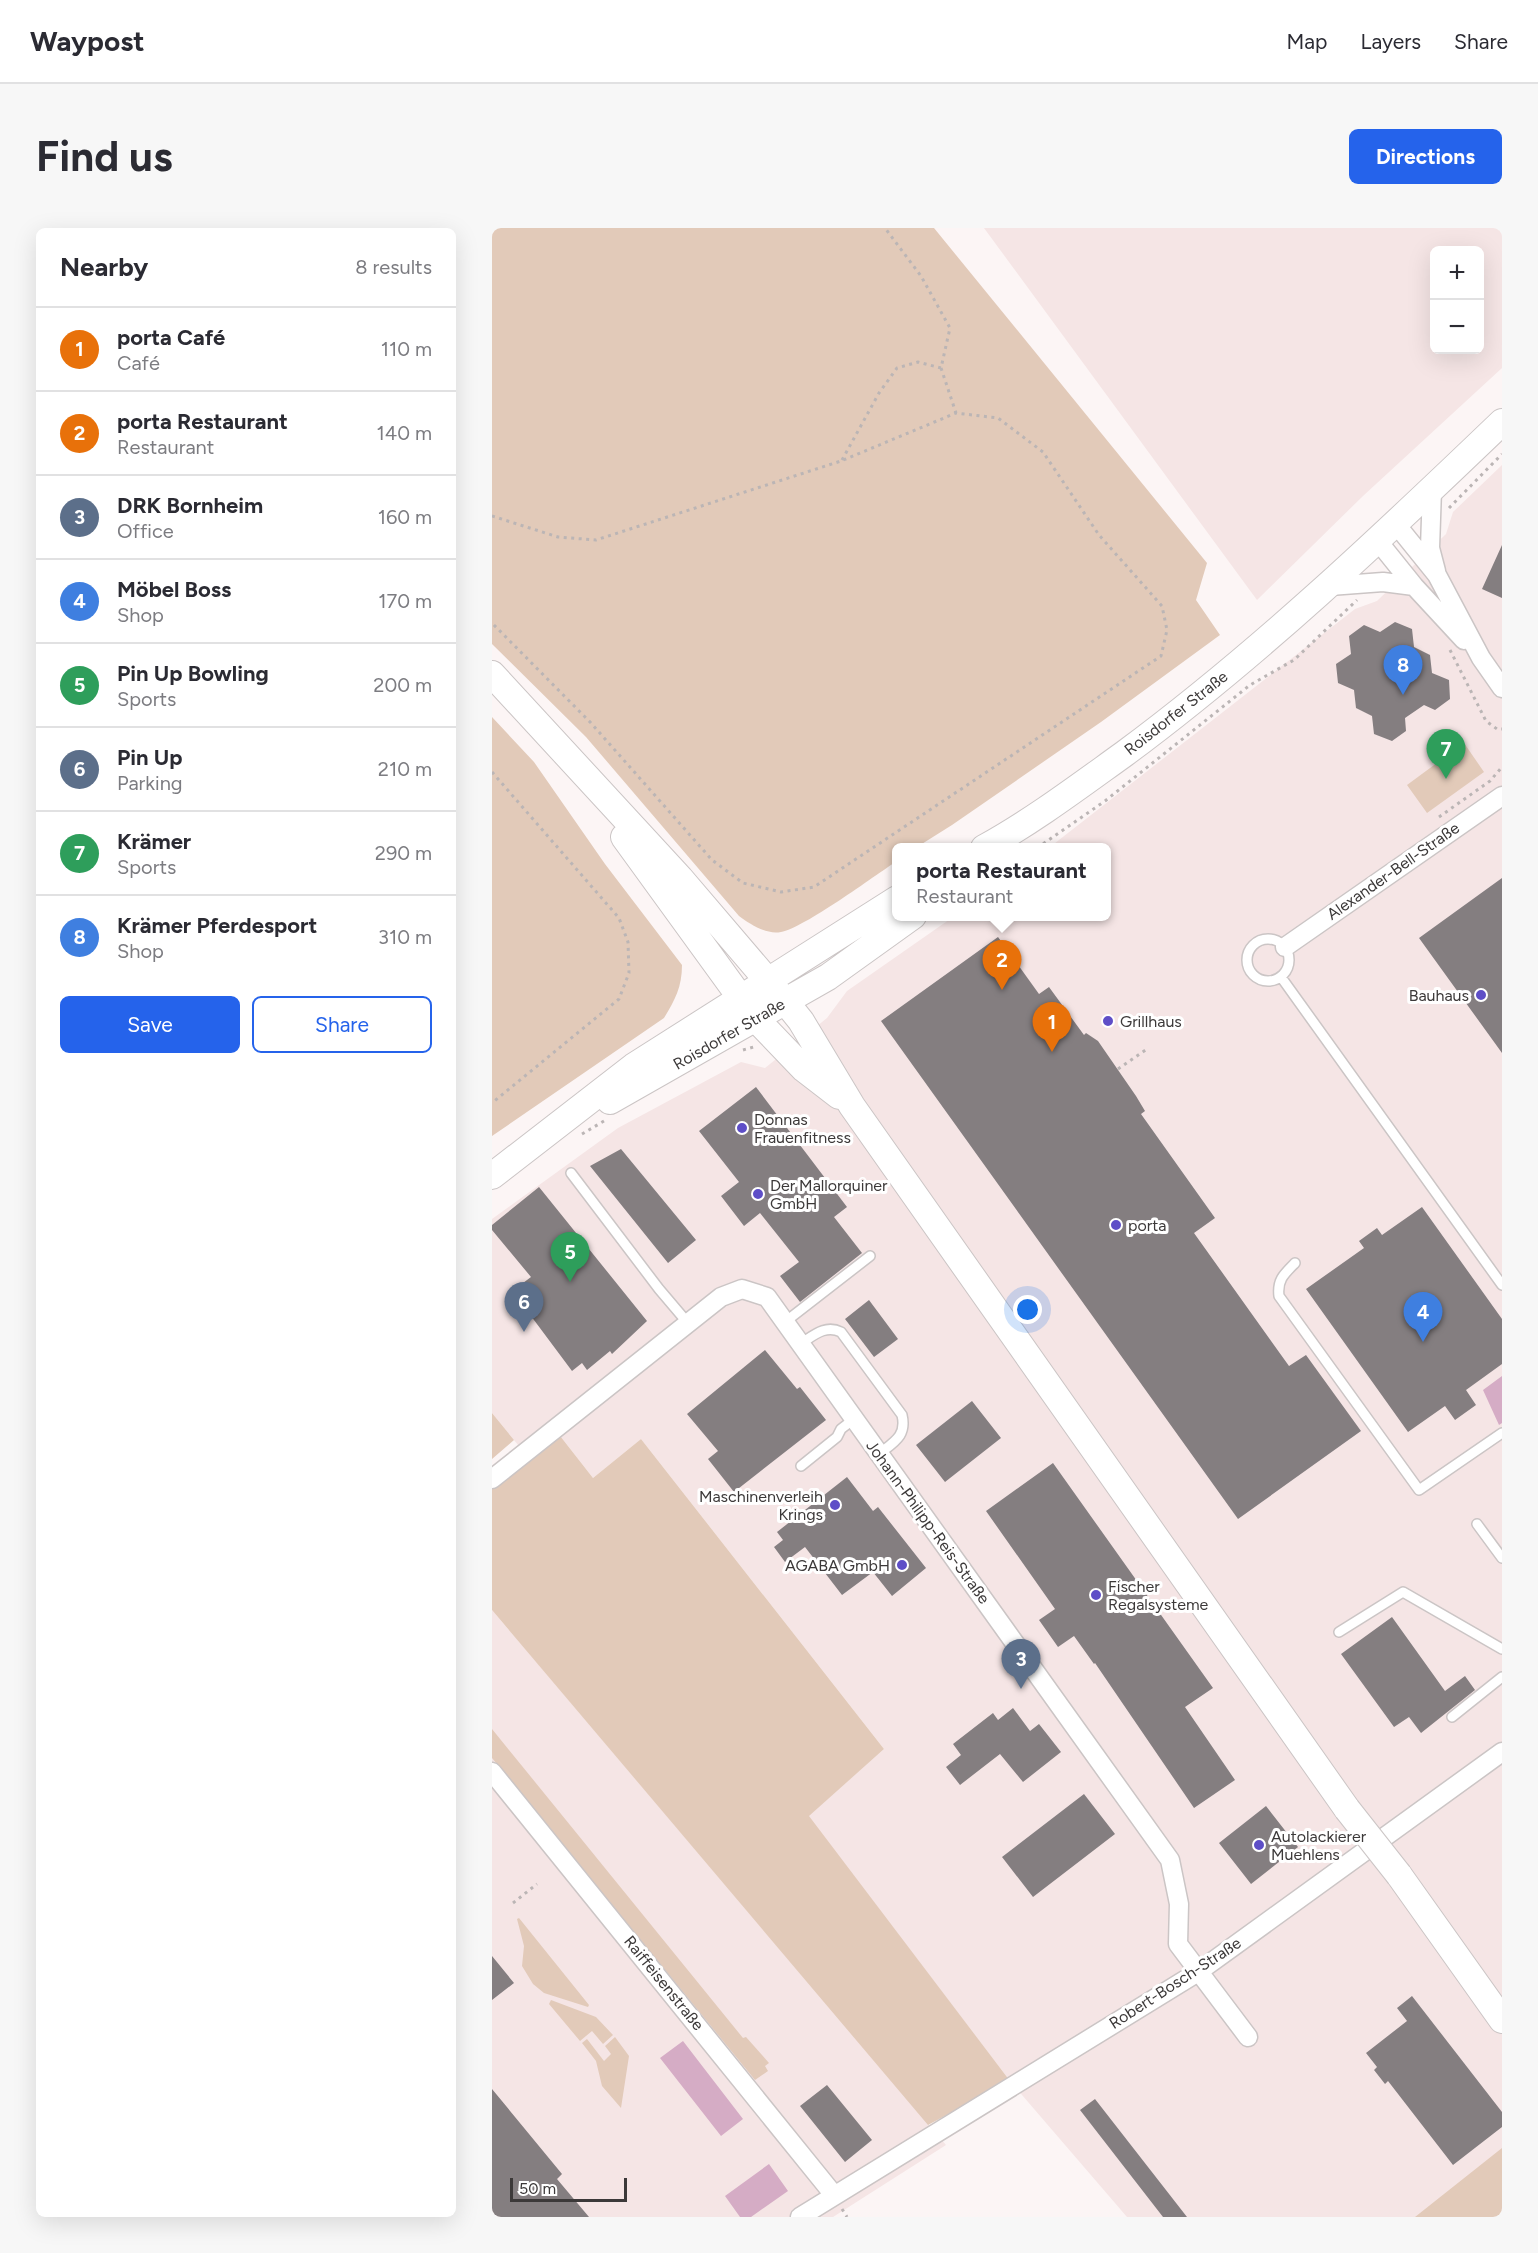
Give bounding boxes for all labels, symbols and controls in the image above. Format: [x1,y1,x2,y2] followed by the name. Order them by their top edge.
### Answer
[30,24,144,58] text: Waypost
[1287,29,1327,54] text: Map
[1360,29,1421,54] text: Layers
[1454,29,1508,54] text: Share
[1349,129,1502,184] button: Directions
[36,131,173,182] text: Find us
[1430,246,1484,354] map controls
[1430,246,1484,300] button: +
[60,251,148,283] text: Nearby
[355,255,432,279] text: 8 results
[1430,300,1484,354] button: −
[117,324,225,351] text: porta Café
[75,337,84,361] text: 1
[381,337,432,361] text: 110 m
[117,351,160,375] text: Café
[117,408,288,435] text: porta Restaurant
[74,421,85,445] text: 2
[377,421,432,445] text: 140 m
[117,435,214,459] text: Restaurant
[117,492,263,519] text: DRK Bornheim
[74,505,85,529] text: 3
[378,505,432,529] text: 160 m
[117,519,174,543] text: Office
[117,576,231,603] text: Möbel Boss
[73,589,86,613] text: 4
[378,589,432,613] text: 170 m
[117,603,164,627] text: Shop
[1384,646,1422,695] pin: 8
[117,660,269,687] text: Pin Up Bowling
[1121,667,1232,759] street label: Roisdorfer Straße
[74,673,85,697] text: 5
[373,673,432,697] text: 200 m
[117,687,176,711] text: Sports
[1426,730,1466,779] pin: 7
[117,744,182,771] text: Pin Up
[74,757,85,781] text: 6
[378,757,432,781] text: 210 m
[117,771,183,795] text: Parking
[1323,818,1463,924] street label: Alexander-Bell-Straße
[117,828,191,855] text: Krämer
[74,841,85,865] text: 7
[375,841,432,865] text: 290 m
[892,843,1111,921] popup
[117,855,176,879] text: Sports
[916,857,1087,884] text: porta Restaurant
[916,884,1013,908] text: Restaurant
[117,912,317,939] text: Krämer Pferdesport
[73,925,86,949] text: 8
[378,925,432,949] text: 310 m
[117,939,164,963] text: Shop
[982,940,1022,990] pin: 2
[1409,986,1469,1005] place label: Bauhaus
[1474,988,1488,1002] marker: Bauhaus
[670,994,788,1074] street label: Roisdorfer Straße
[60,996,240,1053] button: Save
[252,996,432,1053] button: Share
[1032,1002,1072,1052] pin: 1
[1120,1012,1182,1031] place label: Grillhaus
[1101,1014,1115,1028] marker: Grillhaus
[754,1110,851,1147] place label: Donnas Frauenfitness
[735,1121,749,1135] marker: Donnas Frauenfitness
[770,1176,888,1213] place label: Der Mallorquiner GmbH
[751,1187,765,1201] marker: Der Mallorquiner GmbH
[1128,1216,1166,1235] place label: porta
[1109,1218,1123,1232] marker: porta
[550,1232,590,1282] pin: 5
[504,1282,543,1332] pin: 6
[1404,1292,1442,1342] pin: 4
[1013,1295,1042,1324] your location
[862,1436,994,1608] street label: Johann-Philipp-Reis-Straße
[699,1487,823,1524] place label: Maschinenverleih Krings
[828,1498,842,1512] marker: Maschinenverleih Krings
[785,1556,890,1575] place label: AGABA GmbH
[895,1558,909,1572] marker: AGABA GmbH
[1108,1577,1209,1614] place label: Fischer Regalsysteme
[1089,1588,1103,1602] marker: Fischer Regalsysteme
[1002,1640,1040,1689] pin: 3
[1271,1827,1367,1864] place label: Autolackierer Muehlens
[1252,1838,1266,1852] marker: Autolackierer Muehlens
[620,1932,708,2034] street label: Raiffeisenstraße
[1105,1933,1245,2033] street label: Robert-Bosch-Straße
[510,2175,627,2202] scale bar
[519,2179,556,2198] text: 50 m

